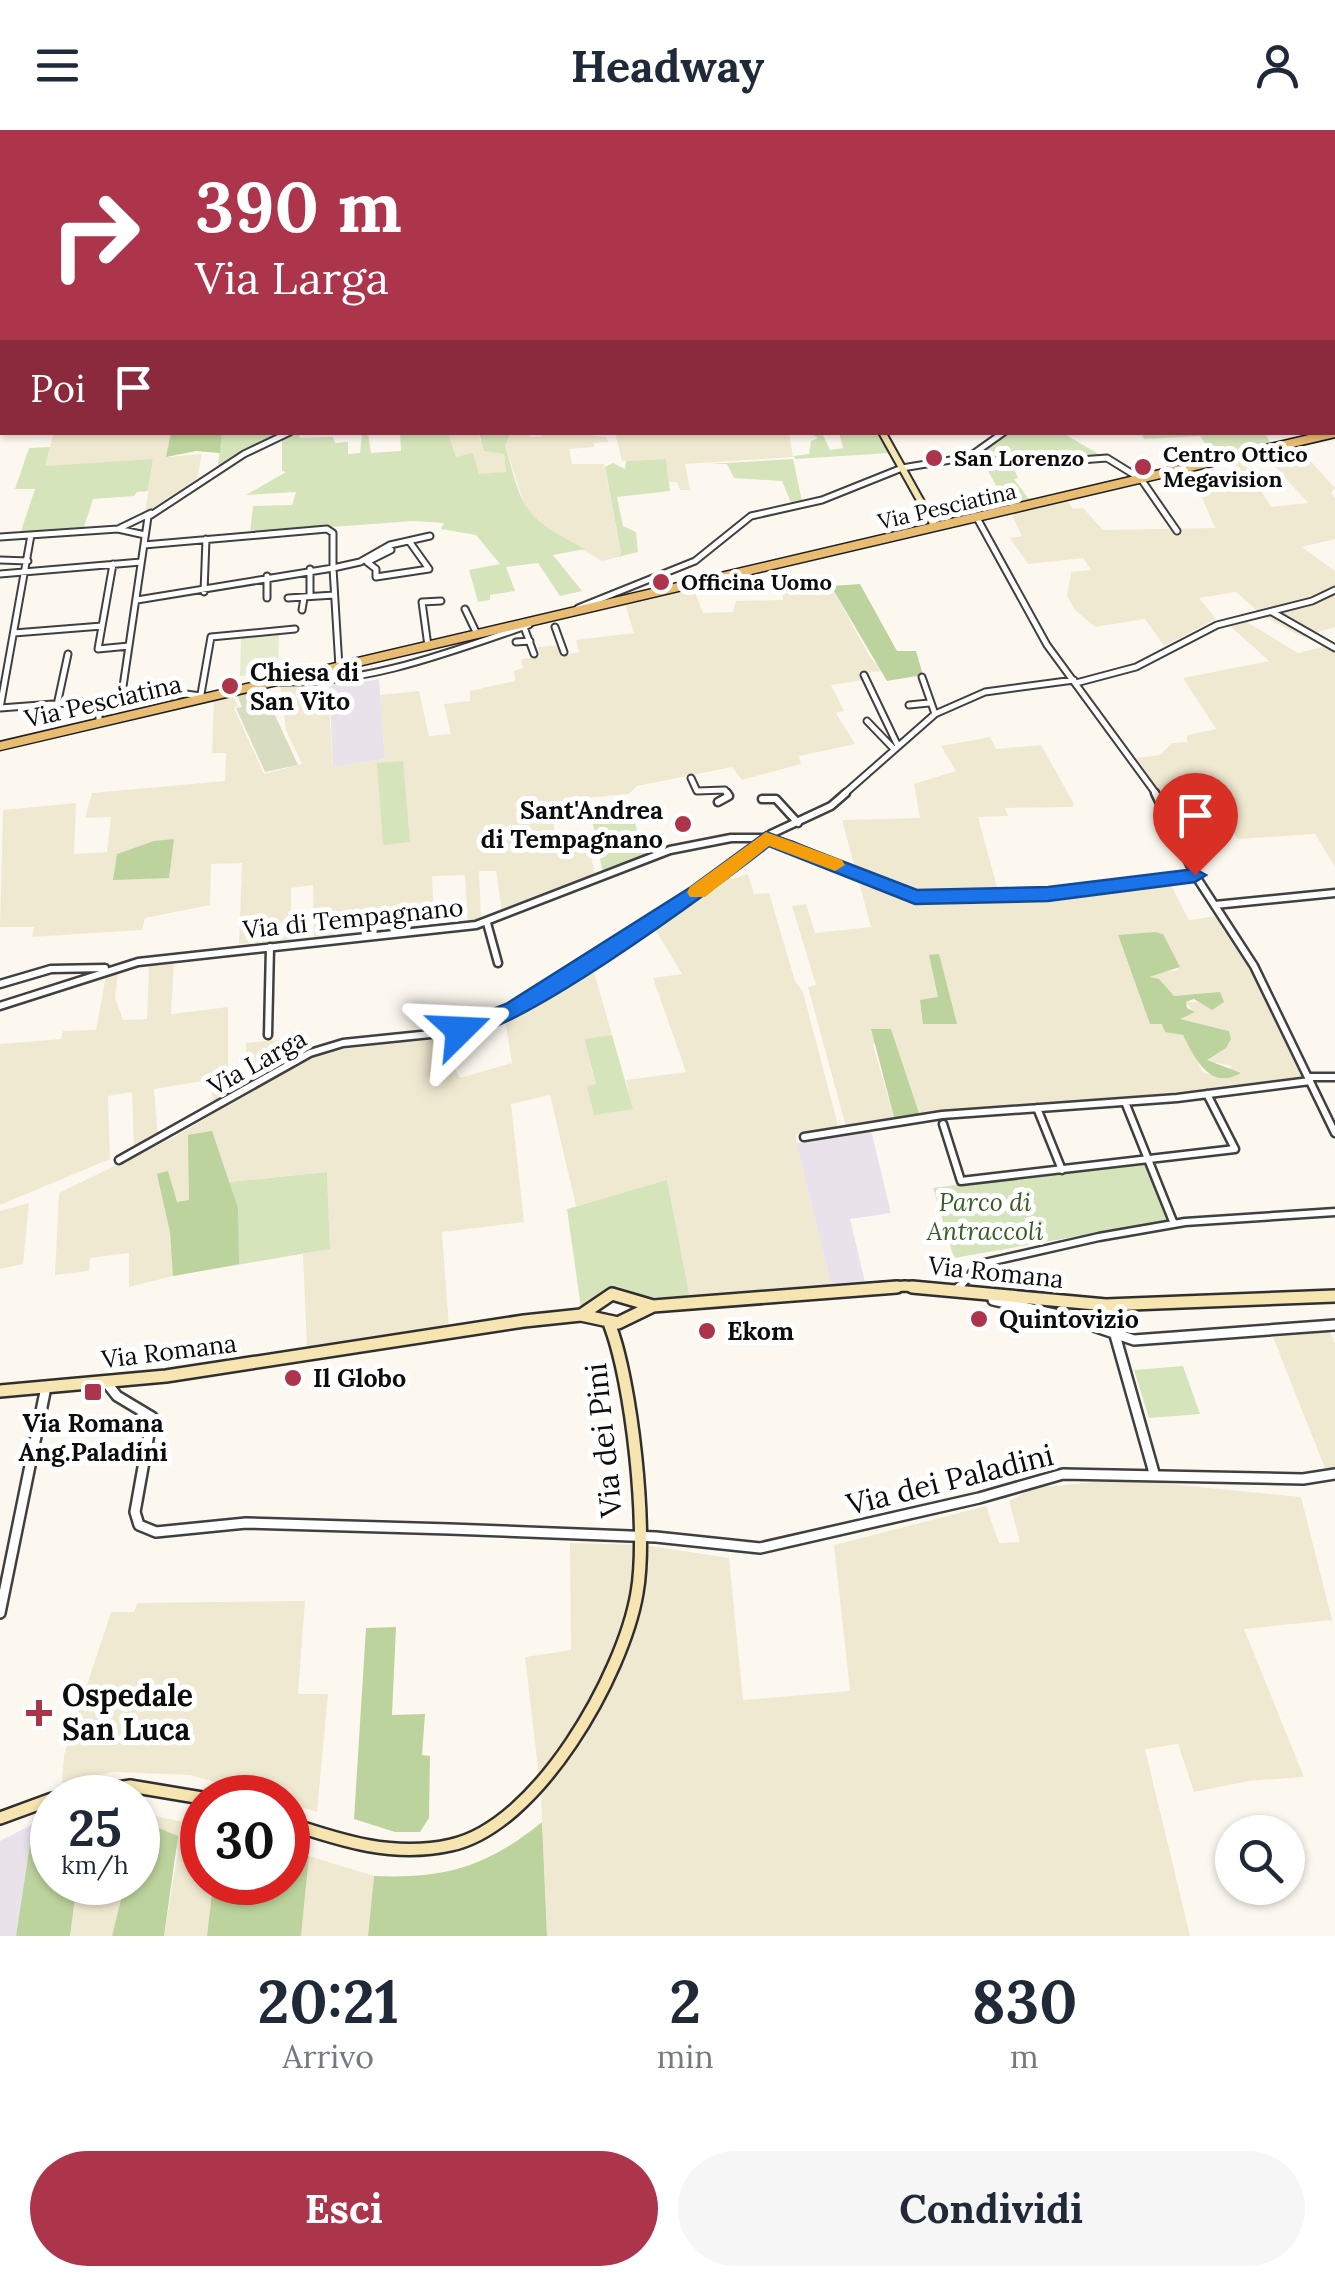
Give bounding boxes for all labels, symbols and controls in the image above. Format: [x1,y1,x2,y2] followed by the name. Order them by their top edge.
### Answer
[571,37,764,94] text: Headway
[30,38,85,93] icon: menu
[1250,38,1305,93] icon: person
[195,162,402,251] text: 390 m
[30,170,160,300] icon: right
[195,249,389,306] text: Via Larga
[106,360,161,415] icon: arrive
[30,364,86,412] text: Poi
[1163,440,1308,493] place label: Centro Ottico Megavision
[954,444,1084,472] place label: San Lorenzo
[923,447,945,469] marker: San Lorenzo
[1132,456,1154,478] marker: Centro Ottico Megavision
[874,476,1019,536] street label: Via Pesciatina
[681,568,832,596] place label: Officina Uomo
[650,571,672,593] marker: Officina Uomo
[250,656,359,717] place label: Chiesa di San Vito
[20,667,185,735] street label: Via Pesciatina
[219,675,241,697] marker: Chiesa di San Vito
[1153,773,1238,876] pin
[1168,788,1223,843] icon: arrive
[481,794,663,855] place label: Sant'Andrea di Tempagnano
[672,813,694,835] marker: Sant'Andrea di Tempagnano
[240,891,465,946] street label: Via di Tempagnano
[408,978,512,1082] position arrow
[201,1022,312,1103] street label: Via Larga
[926,1186,1043,1247] park label: Parco di Antraccoli
[926,1249,1065,1295] street label: Via Romana
[999,1303,1139,1335] place label: Quintovizio
[968,1308,990,1330] marker: Quintovizio
[727,1315,794,1347] place label: Ekom
[696,1320,718,1342] marker: Ekom
[99,1327,238,1375] street label: Via Romana
[576,1361,630,1520] street label: Via dei Pini
[313,1362,406,1394] place label: Il Globo
[282,1367,304,1389] marker: Il Globo
[82,1381,104,1403] marker: Via Romana Ang.Paladini
[18,1407,168,1468] place label: Via Romana Ang.Paladini
[842,1435,1057,1523] street label: Via dei Paladini
[62,1676,193,1748] place label: Ospedale San Luca
[26,1700,52,1726] marker: Ospedale San Luca
[180,1775,310,1905] speed limit sign: 30
[68,1796,122,1860] text: 25
[1215,1815,1305,1905] map controls
[1215,1815,1305,1905] button: search
[61,1849,129,1881] text: km/h
[258,1963,399,2039] text: 20:21
[669,1963,701,2039] text: 2
[971,1963,1077,2039] text: 830
[283,2036,374,2077] text: Arrivo
[657,2036,714,2077] text: min
[1010,2036,1039,2077] text: m
[30,2151,658,2266] button: Esci
[678,2151,1305,2266] button: Condividi

